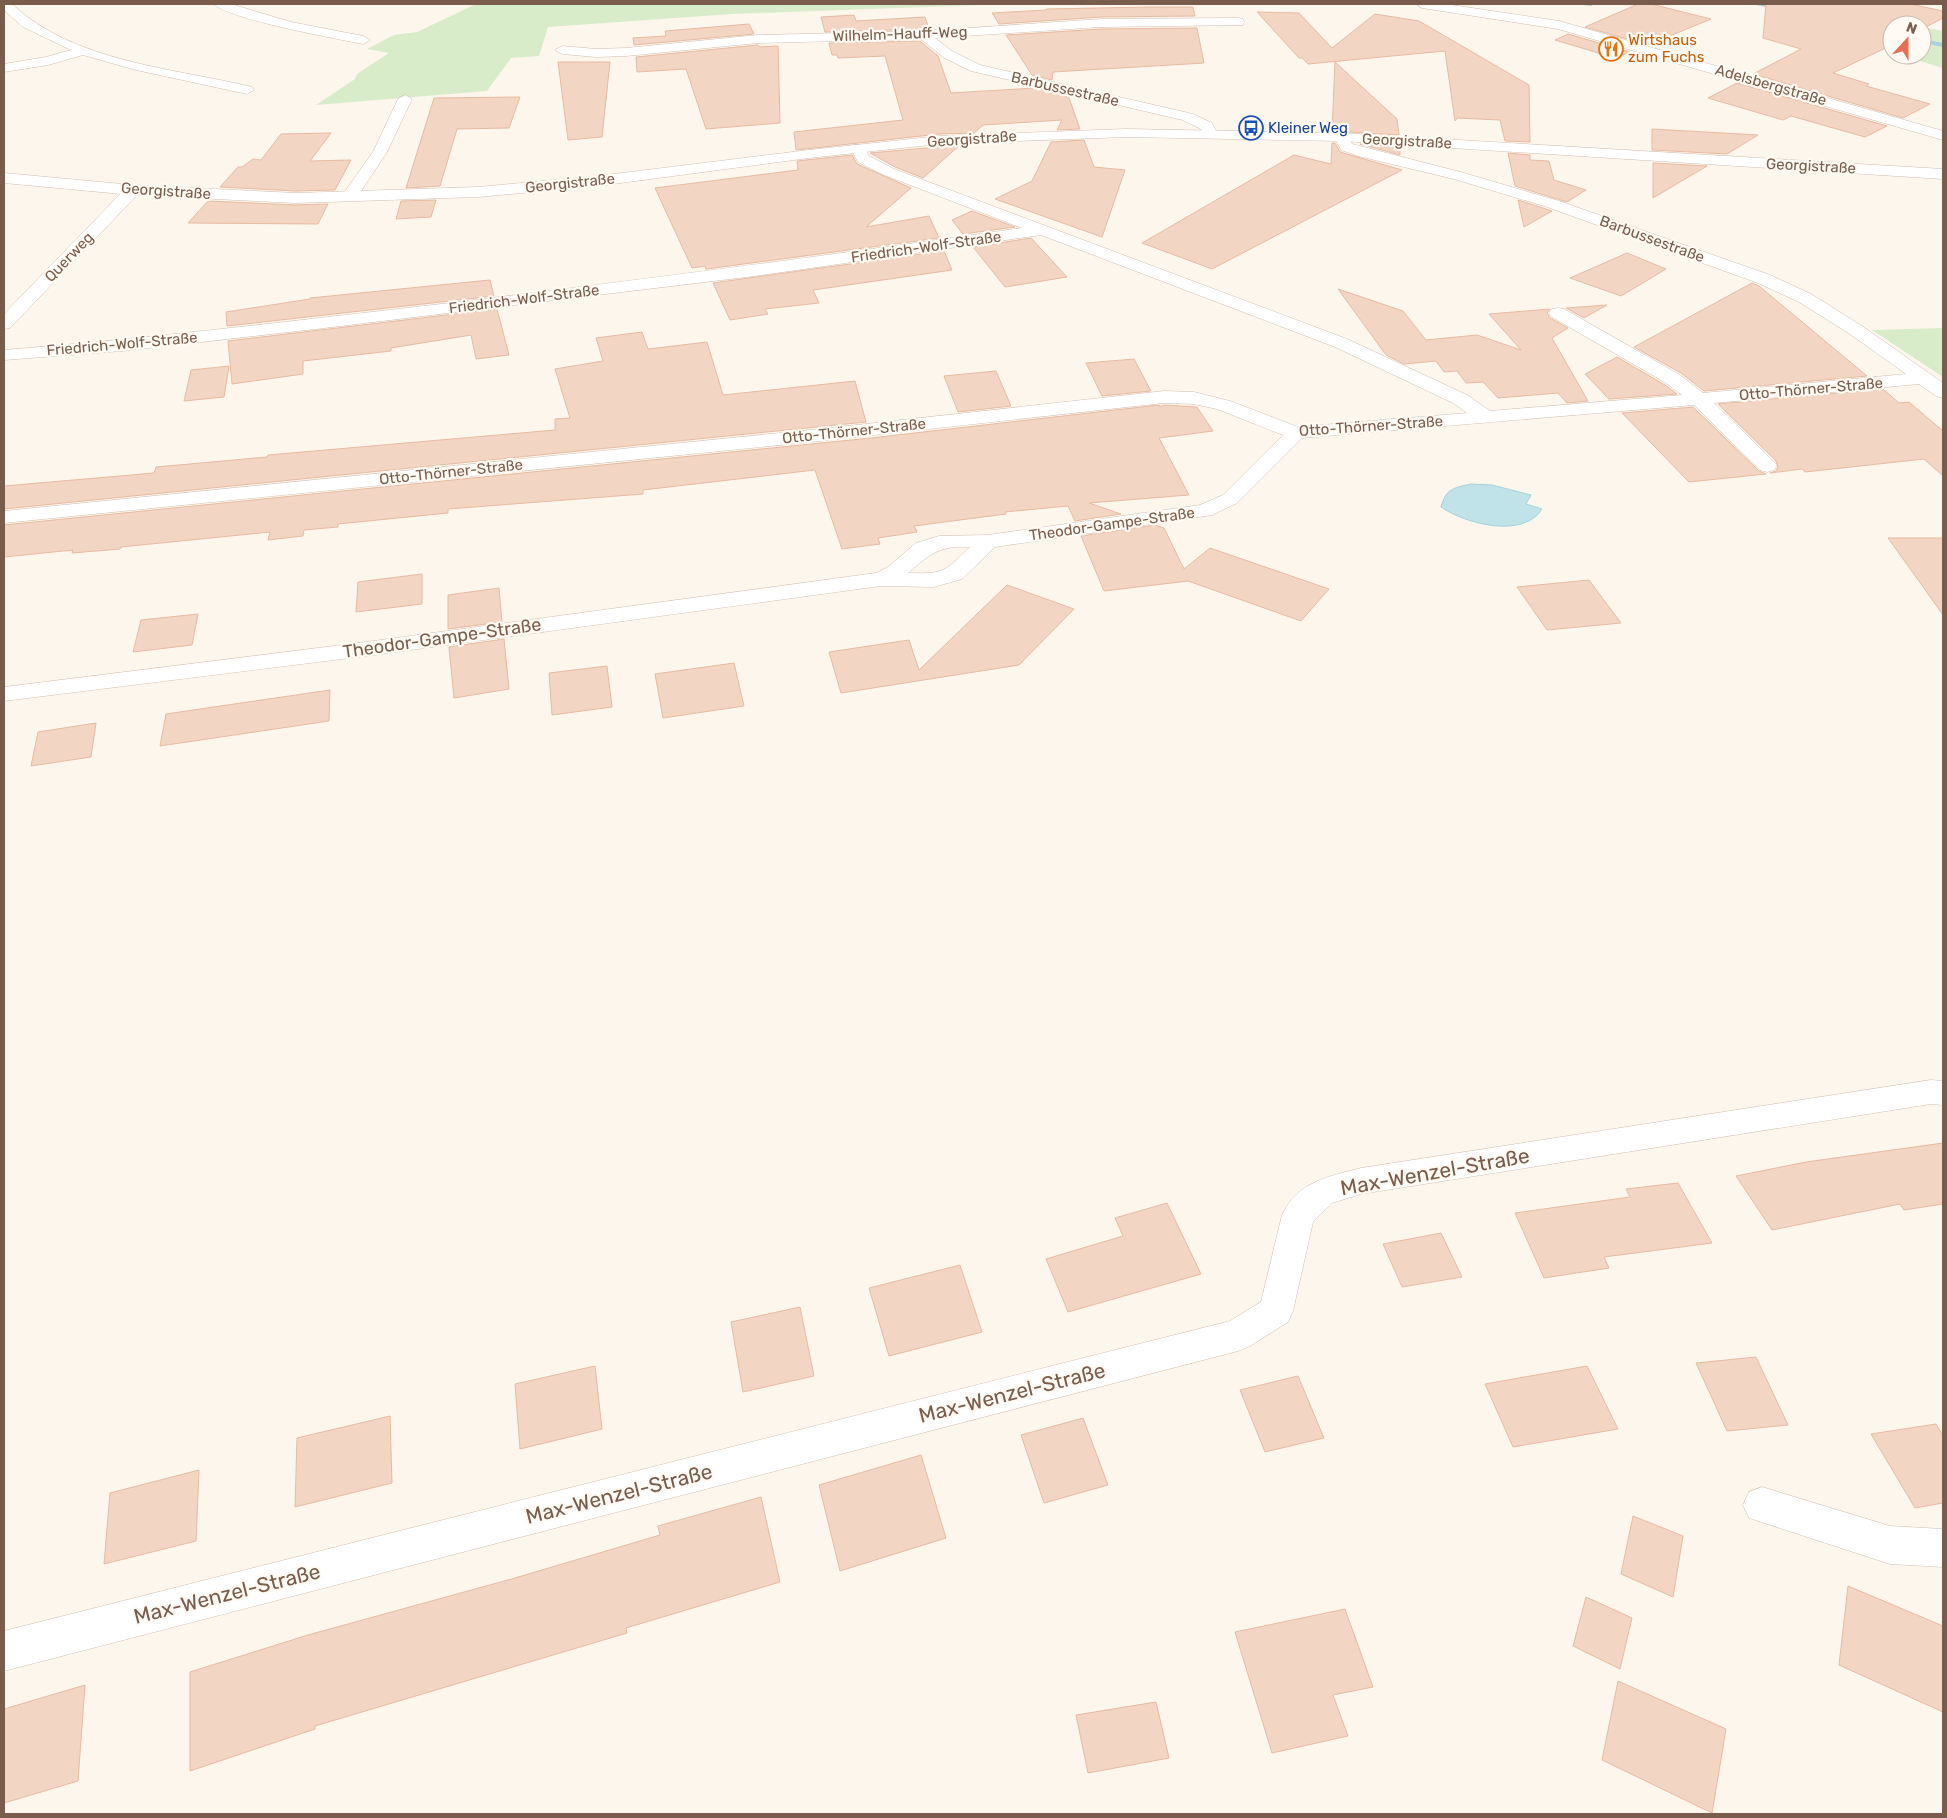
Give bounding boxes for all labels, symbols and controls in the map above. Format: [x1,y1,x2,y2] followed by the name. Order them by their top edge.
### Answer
[1882,15,1932,65] north arrow
[1904,19,1919,38] text: N
[832,23,968,45] street label: Wilhelm-Hauff-Weg
[1628,31,1705,66] place label: Wirtshaus zum Fuchs
[1598,36,1624,62] restaurant icon: Wirtshaus zum Fuchs
[1713,60,1829,110] street label: Adelsbergstraße
[1009,68,1121,110] street label: Barbussestraße
[1238,115,1264,141] bus stop icon: Kleiner Weg
[1268,119,1348,137] place label: Kleiner Weg
[927,127,1017,151] street label: Georgistraße
[1362,130,1452,152] street label: Georgistraße
[1766,155,1856,177] street label: Georgistraße
[524,169,616,197] street label: Georgistraße
[121,179,211,203] street label: Georgistraße
[1597,212,1707,266] street label: Barbussestraße
[41,228,97,286] street label: Querweg
[850,228,1002,266] street label: Friedrich-Wolf-Straße
[448,281,600,317] street label: Friedrich-Wolf-Straße
[46,328,198,360] street label: Friedrich-Wolf-Straße
[1738,374,1884,404] street label: Otto-Thörner-Straße
[1298,412,1444,440] street label: Otto-Thörner-Straße
[781,414,927,448] street label: Otto-Thörner-Straße
[378,455,524,489] street label: Otto-Thörner-Straße
[1028,503,1196,545] street label: Theodor-Gampe-Straße
[341,613,543,663] street label: Theodor-Gampe-Straße
[1338,1143,1531,1200] street label: Max-Wenzel-Straße
[916,1357,1108,1428] street label: Max-Wenzel-Straße
[523,1458,715,1529] street label: Max-Wenzel-Straße
[131,1558,323,1629] street label: Max-Wenzel-Straße

